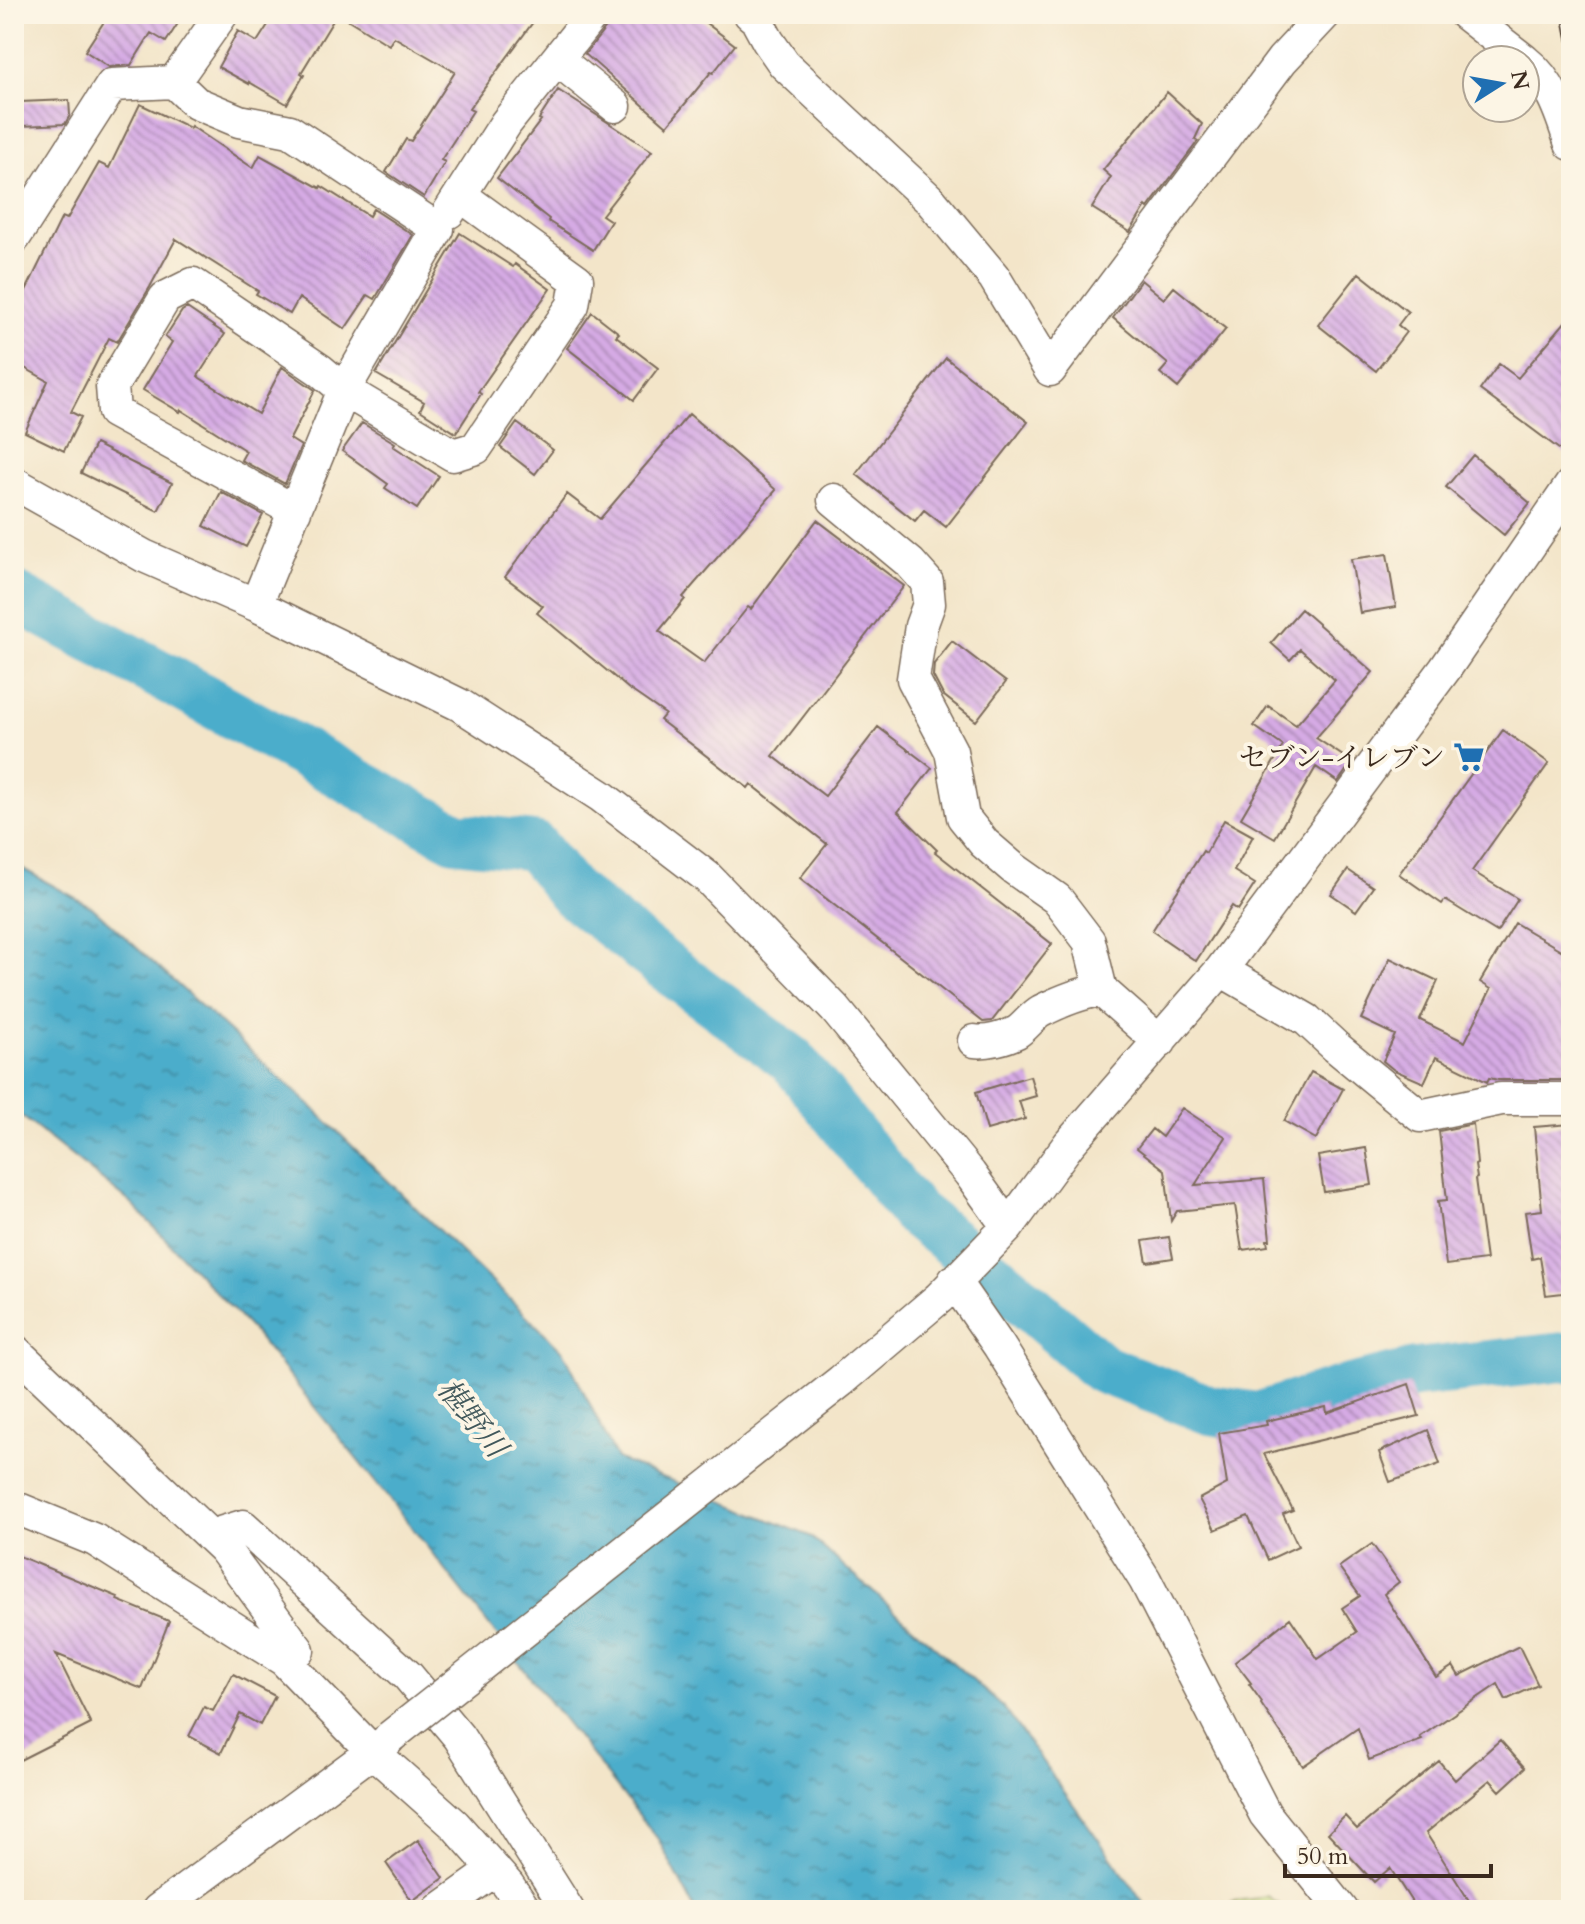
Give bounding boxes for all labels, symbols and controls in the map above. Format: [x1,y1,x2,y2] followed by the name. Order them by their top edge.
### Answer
[1461,44,1541,124] north arrow
[1503,68,1536,93] text: N
[1239,739,1445,777] place label: セブン-イレブン
[1452,740,1486,774] supermarket icon: セブン-イレブン
[427,1370,518,1469] water label: 椹野川
[1285,1828,1491,1878] scale bar
[1297,1840,1349,1873] text: 50 m

